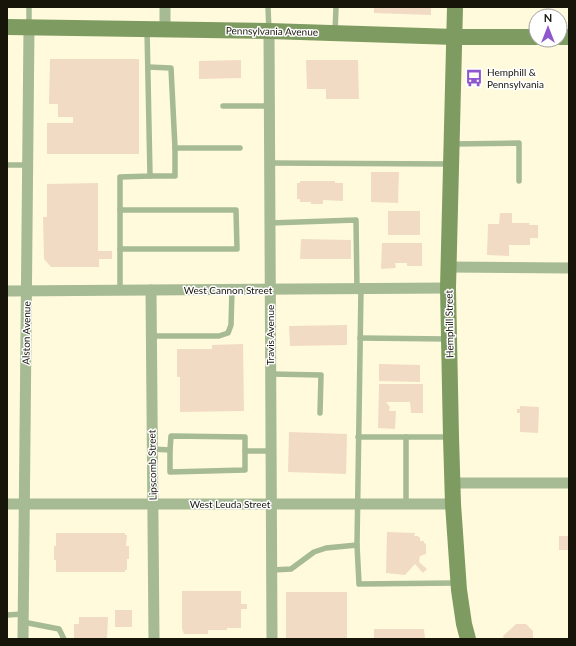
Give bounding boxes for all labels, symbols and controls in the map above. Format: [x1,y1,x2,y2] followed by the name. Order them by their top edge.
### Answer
[528,8,568,48] north arrow
[544,11,552,24] text: N
[226,24,318,38] street label: Pennsylvania Avenue
[487,66,544,90] place label: Hemphill & Pennsylvania
[464,68,484,88] bus stop icon: Hemphill & Pennsylvania
[184,284,273,296] street label: West Cannon Street
[442,289,456,358] street label: Hemphill Street
[19,301,33,365] street label: Alston Avenue
[264,305,276,365] street label: Travis Avenue
[145,429,159,500] street label: Lipscomb Street
[190,498,271,510] street label: West Leuda Street

